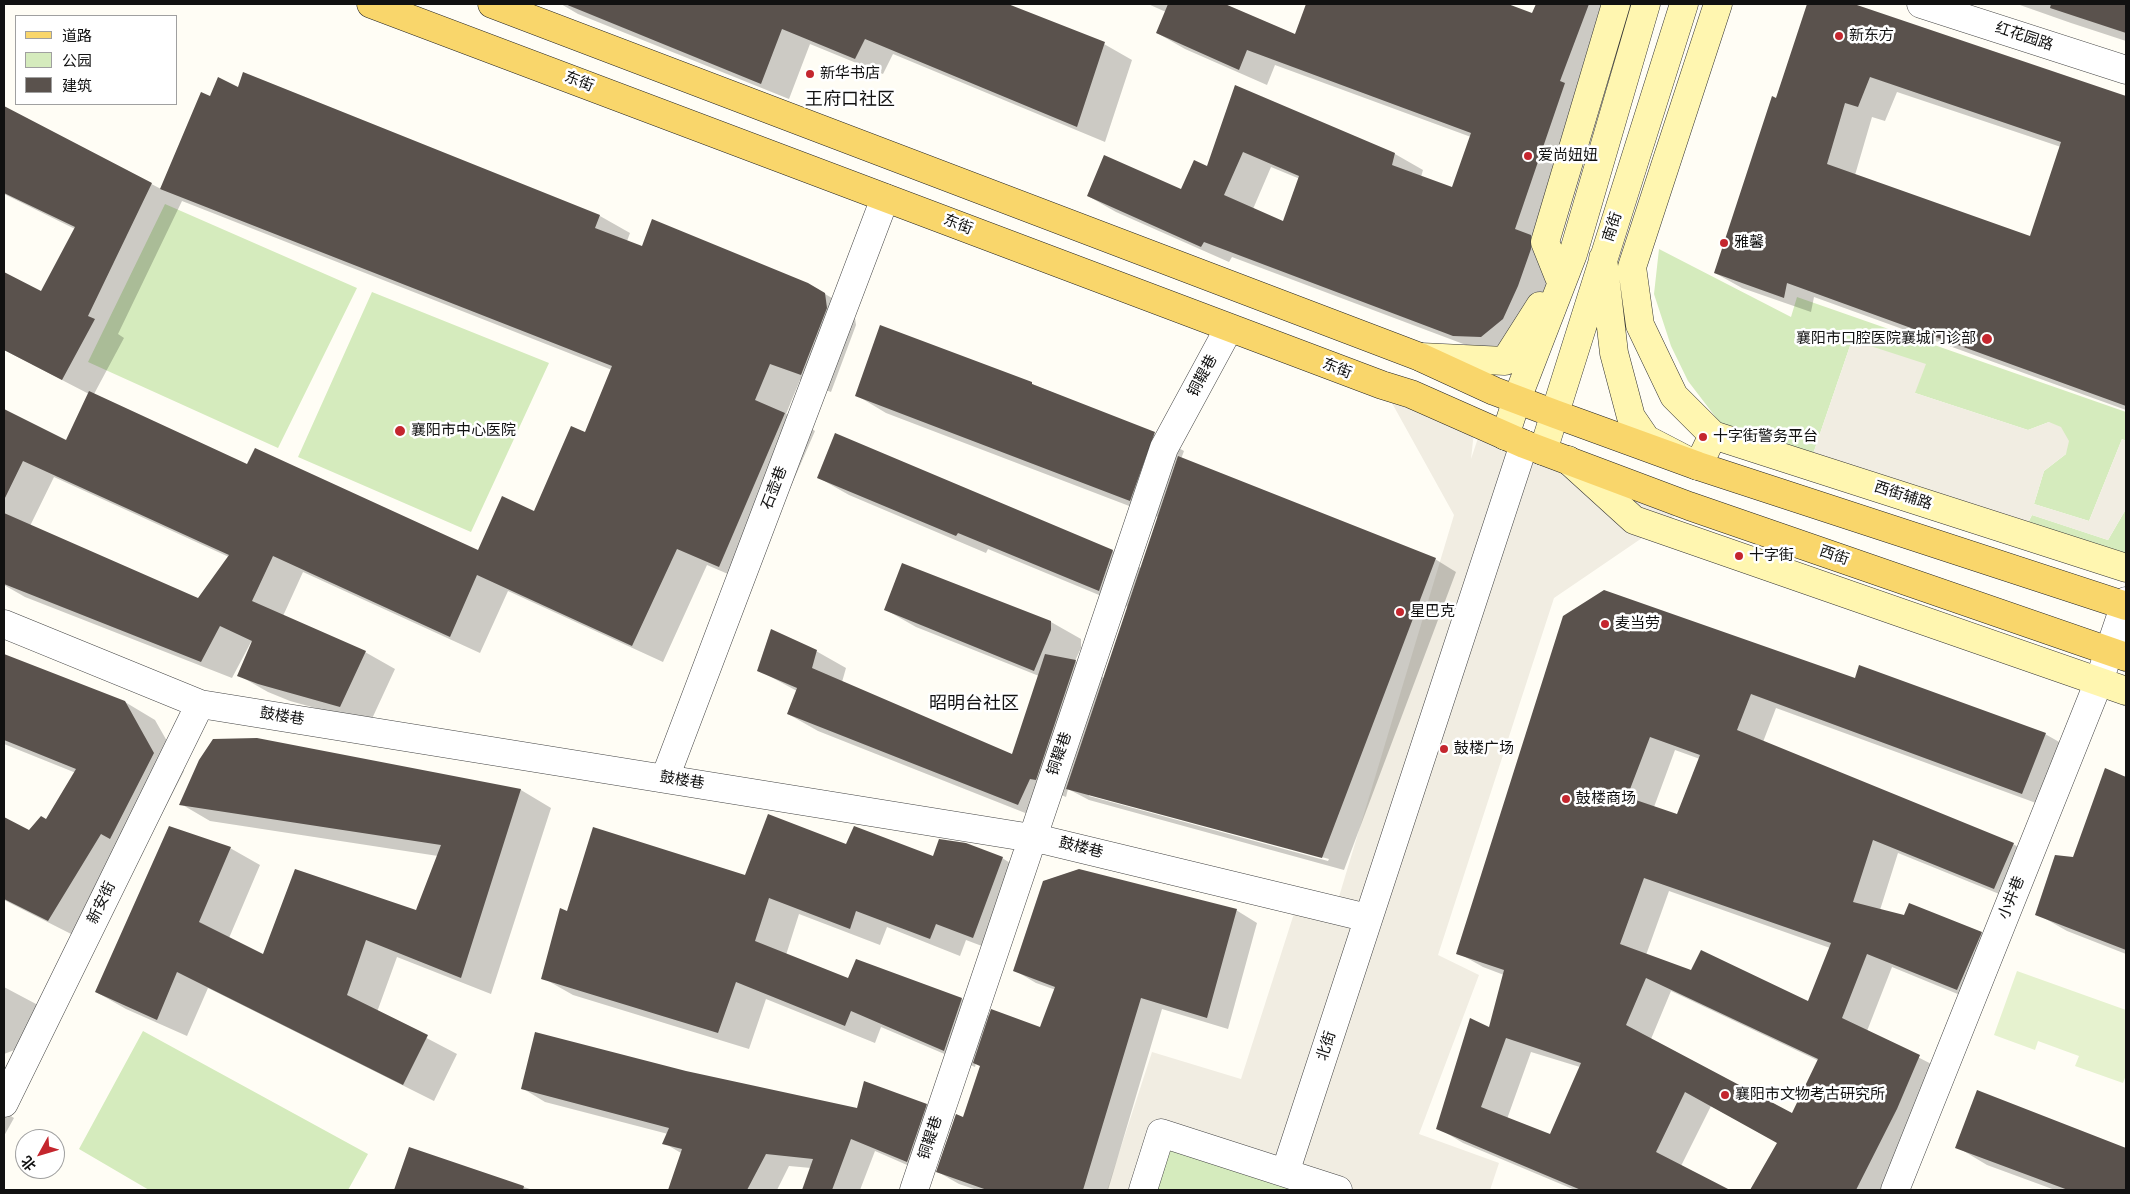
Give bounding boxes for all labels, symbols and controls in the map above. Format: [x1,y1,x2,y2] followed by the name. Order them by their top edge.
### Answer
[15,15,178,105] legend
[1993,19,2055,55] street label: 红花园路
[1849,27,1894,45] place label: 新东方
[62,28,92,44] text: 道路
[1833,30,1845,42] marker: 新东方
[62,53,92,69] text: 公园
[820,65,880,83] place label: 新华书店
[562,68,596,96] street label: 东街
[804,68,816,80] marker: 新华书店
[62,78,92,94] text: 建筑
[805,89,895,111] district label: 王府口社区
[1538,147,1598,165] place label: 爱尚妞妞
[1522,150,1534,162] marker: 爱尚妞妞
[1600,210,1626,244] street label: 南街
[941,211,975,239] street label: 东街
[1734,234,1764,252] place label: 雅馨
[1718,237,1730,249] marker: 雅馨
[1796,330,1976,348] place label: 襄阳市口腔医院襄城门诊部
[1980,332,1994,346] marker: 襄阳市口腔医院襄城门诊部
[1184,352,1222,400] street label: 铜鞮巷
[1320,355,1354,383] street label: 东街
[411,422,516,440] place label: 襄阳市中心医院
[393,424,407,438] marker: 襄阳市中心医院
[1713,428,1818,446] place label: 十字街警务平台
[1697,431,1709,443] marker: 十字街警务平台
[759,464,791,512] street label: 石壶巷
[1872,478,1934,514] street label: 西街辅路
[1817,543,1851,569] street label: 西街
[1749,547,1794,565] place label: 十字街
[1733,550,1745,562] marker: 十字街
[1410,603,1455,621] place label: 星巴克
[1394,606,1406,618] marker: 星巴克
[1615,615,1660,633] place label: 麦当劳
[1599,618,1611,630] marker: 麦当劳
[929,693,1019,715] district label: 昭明台社区
[258,705,306,729] street label: 鼓楼巷
[1044,730,1076,778] street label: 铜鞮巷
[1454,740,1514,758] place label: 鼓楼广场
[1438,743,1450,755] marker: 鼓楼广场
[658,769,706,793] street label: 鼓楼巷
[1576,790,1636,808] place label: 鼓楼商场
[1560,793,1572,805] marker: 鼓楼商场
[1057,834,1105,862] street label: 鼓楼巷
[1995,874,2029,922] street label: 小井巷
[84,879,120,927] street label: 新安街
[1314,1029,1340,1063] street label: 北街
[1735,1086,1885,1104] place label: 襄阳市文物考古研究所
[1719,1089,1731,1101] marker: 襄阳市文物考古研究所
[915,1114,947,1162] street label: 铜鞮巷
[15,1129,65,1179] north arrow
[18,1153,39,1173] text: 北

